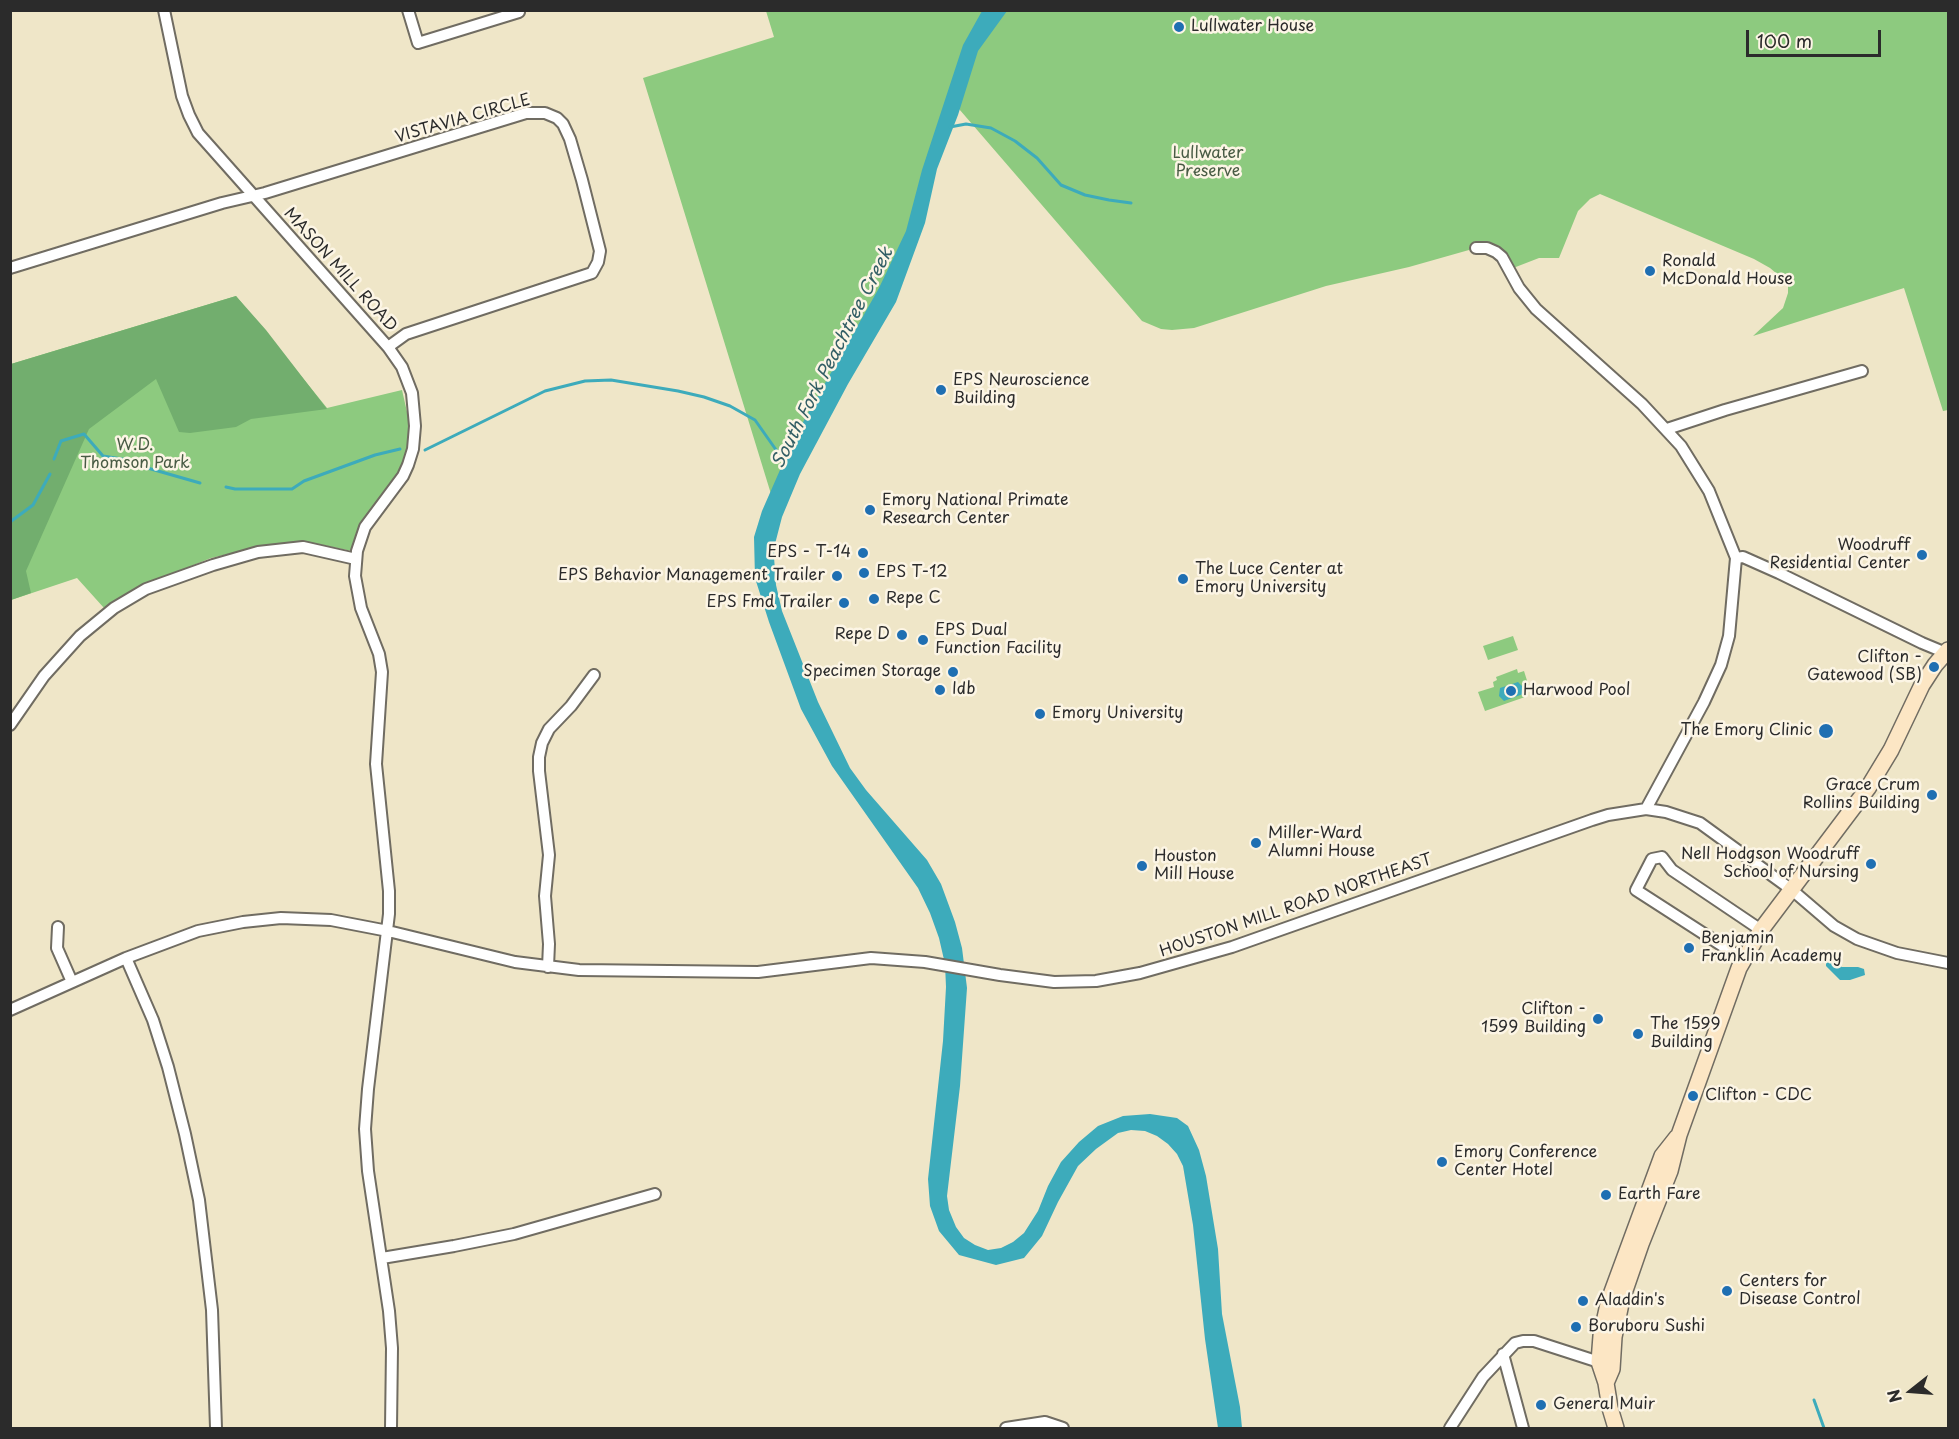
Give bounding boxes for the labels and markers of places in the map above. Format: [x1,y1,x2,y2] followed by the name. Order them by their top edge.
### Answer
[1191,17,1314,37] place label: Lullwater House
[1172,20,1186,34] marker: Lullwater House
[1662,252,1793,290] place label: Ronald McDonald House
[1643,264,1657,278] marker: Ronald McDonald House
[953,371,1089,409] place label: EPS Neuroscience Building
[934,383,948,397] marker: EPS Neuroscience Building
[882,491,1068,529] place label: Emory National Primate Research Center
[863,503,877,517] marker: Emory National Primate Research Center
[1770,536,1910,574] place label: Woodruff Residential Center
[767,543,851,563] place label: EPS - T-14
[856,546,870,560] marker: EPS - T-14
[1915,548,1929,562] marker: Woodruff Residential Center
[1195,560,1343,598] place label: The Luce Center at Emory University
[876,563,948,583] place label: EPS T-12
[558,566,825,586] place label: EPS Behavior Management Trailer
[857,566,871,580] marker: EPS T-12
[830,569,844,583] marker: EPS Behavior Management Trailer
[1176,572,1190,586] marker: The Luce Center at Emory University
[886,589,941,609] place label: Repe C
[867,592,881,606] marker: Repe C
[707,593,832,613] place label: EPS Fmd Trailer
[837,596,851,610] marker: EPS Fmd Trailer
[935,621,1062,659] place label: EPS Dual Function Facility
[835,625,890,645] place label: Repe D
[895,628,909,642] marker: Repe D
[916,633,930,647] marker: EPS Dual Function Facility
[1807,648,1922,686] place label: Clifton - Gatewood (SB)
[1927,660,1941,674] marker: Clifton - Gatewood (SB)
[803,662,941,682] place label: Specimen Storage
[946,665,960,679] marker: Specimen Storage
[952,680,975,700] place label: Idb
[1523,681,1630,701] place label: Harwood Pool
[933,683,947,697] marker: Idb
[1504,684,1518,698] marker: Harwood Pool
[1052,704,1183,724] place label: Emory University
[1033,707,1047,721] marker: Emory University
[1681,721,1812,741] place label: The Emory Clinic
[1817,722,1835,740] marker: The Emory Clinic
[1803,776,1920,814] place label: Grace Crum Rollins Building
[1925,788,1939,802] marker: Grace Crum Rollins Building
[1268,824,1375,862] place label: Miller-Ward Alumni House
[1249,836,1263,850] marker: Miller-Ward Alumni House
[1681,845,1859,883] place label: Nell Hodgson Woodruff School of Nursing
[1154,847,1235,885] place label: Houston Mill House
[1864,857,1878,871] marker: Nell Hodgson Woodruff School of Nursing
[1135,859,1149,873] marker: Houston Mill House
[1701,929,1842,967] place label: Benjamin Franklin Academy
[1682,941,1696,955] marker: Benjamin Franklin Academy
[1481,1000,1586,1038] place label: Clifton - 1599 Building
[1591,1012,1605,1026] marker: Clifton - 1599 Building
[1650,1015,1721,1053] place label: The 1599 Building
[1631,1027,1645,1041] marker: The 1599 Building
[1705,1086,1812,1106] place label: Clifton - CDC
[1686,1089,1700,1103] marker: Clifton - CDC
[1454,1143,1597,1181] place label: Emory Conference Center Hotel
[1435,1155,1449,1169] marker: Emory Conference Center Hotel
[1618,1185,1700,1205] place label: Earth Fare
[1599,1188,1613,1202] marker: Earth Fare
[1739,1272,1860,1310] place label: Centers for Disease Control
[1720,1284,1734,1298] marker: Centers for Disease Control
[1595,1291,1664,1311] place label: Aladdin's
[1576,1294,1590,1308] marker: Aladdin's
[1588,1317,1705,1337] place label: Boruboru Sushi
[1569,1320,1583,1334] marker: Boruboru Sushi
[1553,1395,1655,1415] place label: General Muir
[1534,1398,1548,1412] marker: General Muir

